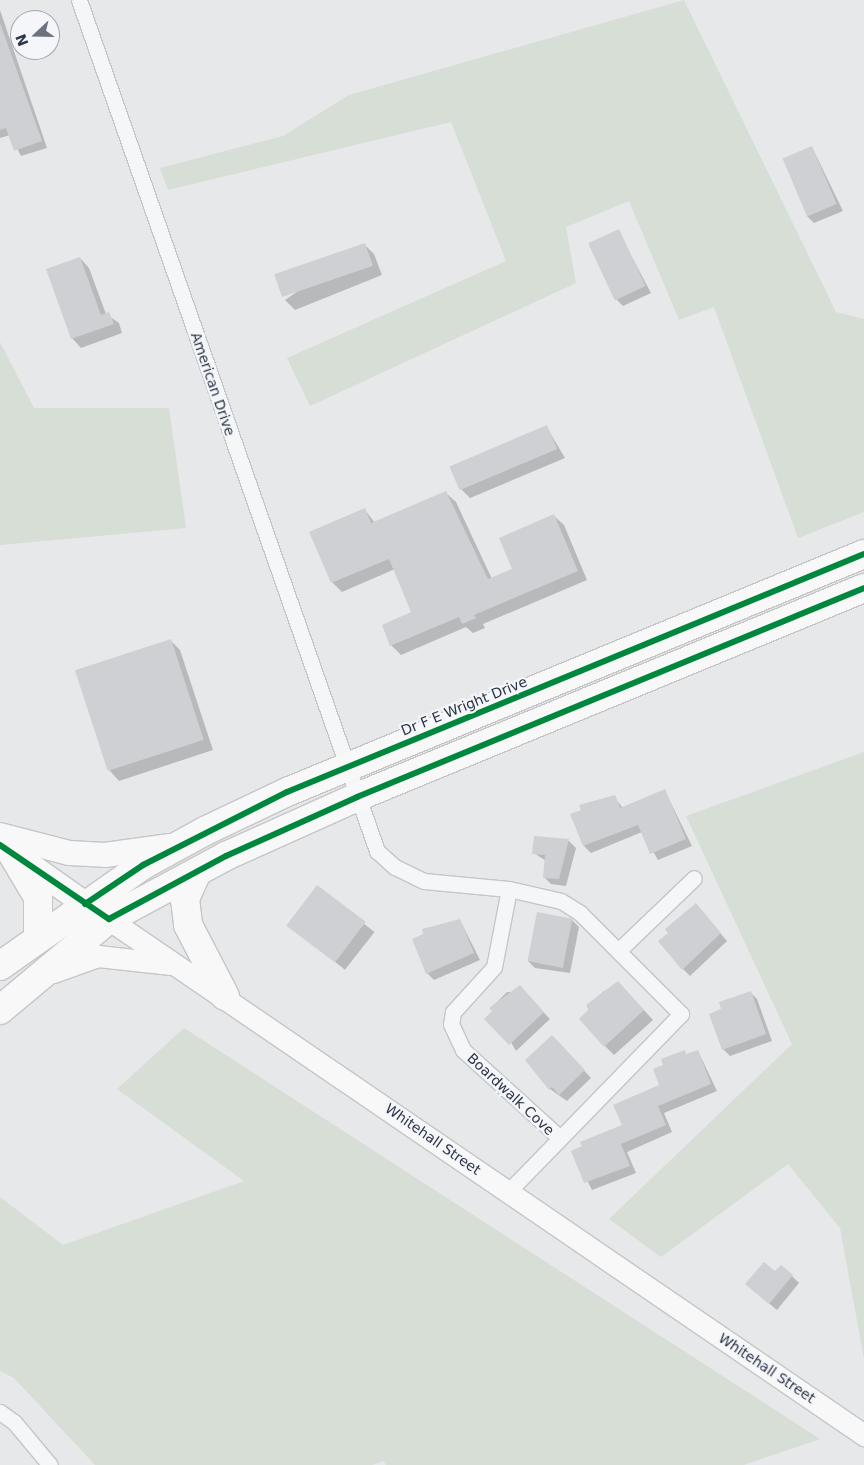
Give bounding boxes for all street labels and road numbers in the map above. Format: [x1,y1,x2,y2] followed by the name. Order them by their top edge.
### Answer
[187,330,239,438] street label: American Drive
[398,673,530,739] street label: Dr F E Wright Drive
[464,1049,558,1139] street label: Boardwalk Cove
[382,1100,484,1178] street label: Whitehall Street
[715,1329,819,1407] street label: Whitehall Street

